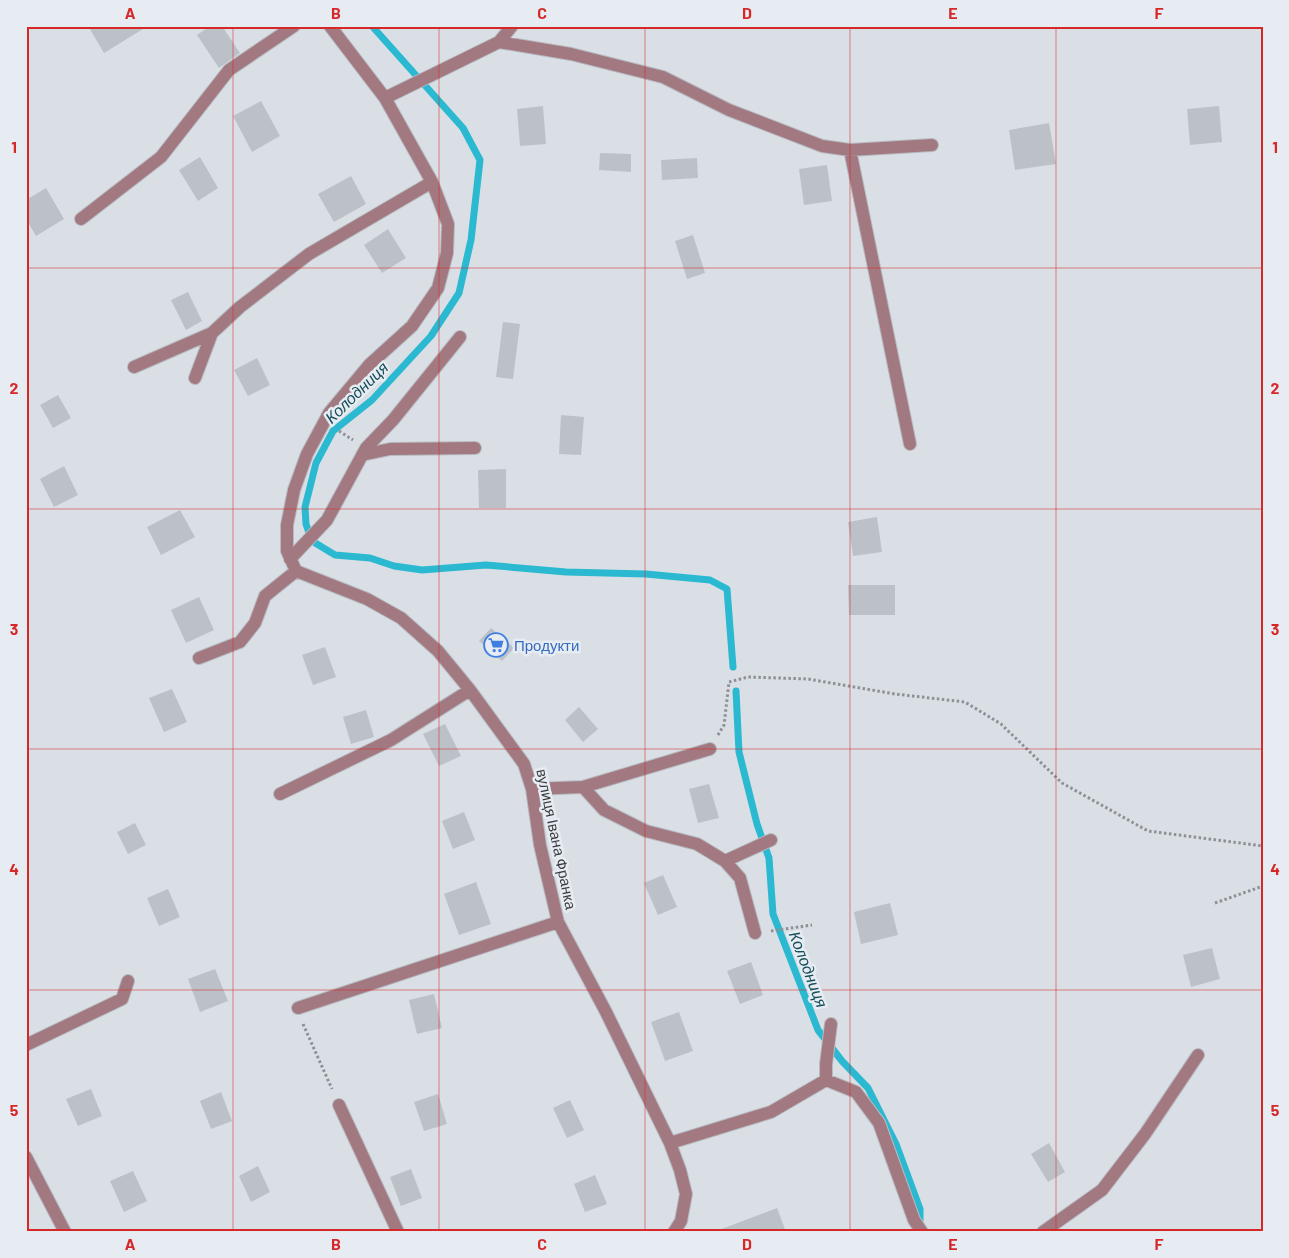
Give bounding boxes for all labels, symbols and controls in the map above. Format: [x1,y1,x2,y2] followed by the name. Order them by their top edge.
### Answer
[125,3,136,22] text: A
[331,3,341,22] text: B
[537,3,547,22] text: C
[742,3,752,22] text: D
[948,3,958,22] text: E
[1155,3,1164,22] text: F
[11,137,17,156] text: 1
[1272,137,1278,156] text: 1
[321,357,392,427] water label: Колодниця
[10,378,19,397] text: 2
[1271,378,1280,397] text: 2
[10,619,18,638] text: 3
[1271,619,1279,638] text: 3
[483,632,509,658] supermarket icon: Продукти
[514,636,579,654] place label: Продукти
[533,767,581,912] street label: вулиця Івана Франка
[9,859,19,878] text: 4
[1270,859,1280,878] text: 4
[786,928,832,1010] water label: Колодниця
[10,1100,19,1119] text: 5
[1271,1100,1280,1119] text: 5
[125,1234,136,1253] text: A
[331,1234,341,1253] text: B
[537,1234,547,1253] text: C
[742,1234,752,1253] text: D
[948,1234,958,1253] text: E
[1155,1234,1164,1253] text: F

